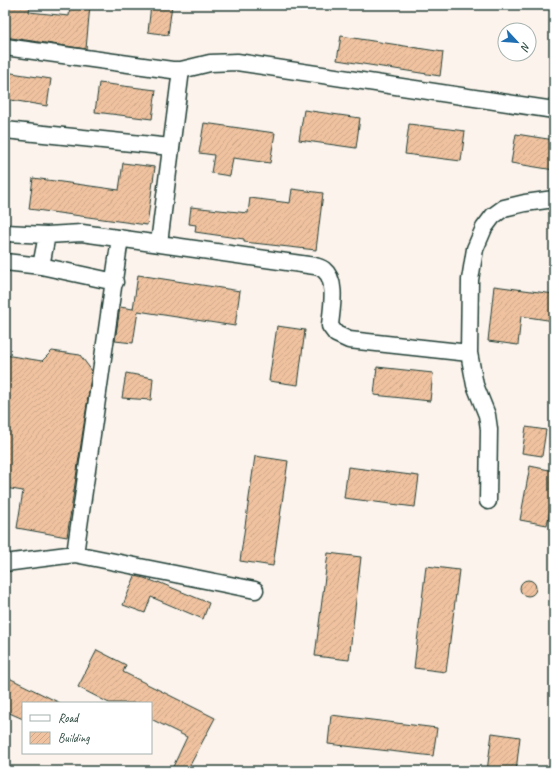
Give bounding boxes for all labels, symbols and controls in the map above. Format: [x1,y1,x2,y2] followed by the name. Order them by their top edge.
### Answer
[497,22,537,62] north arrow
[517,40,534,54] text: N
[22,702,152,754] legend
[58,710,80,726] text: Road
[58,730,90,746] text: Building

